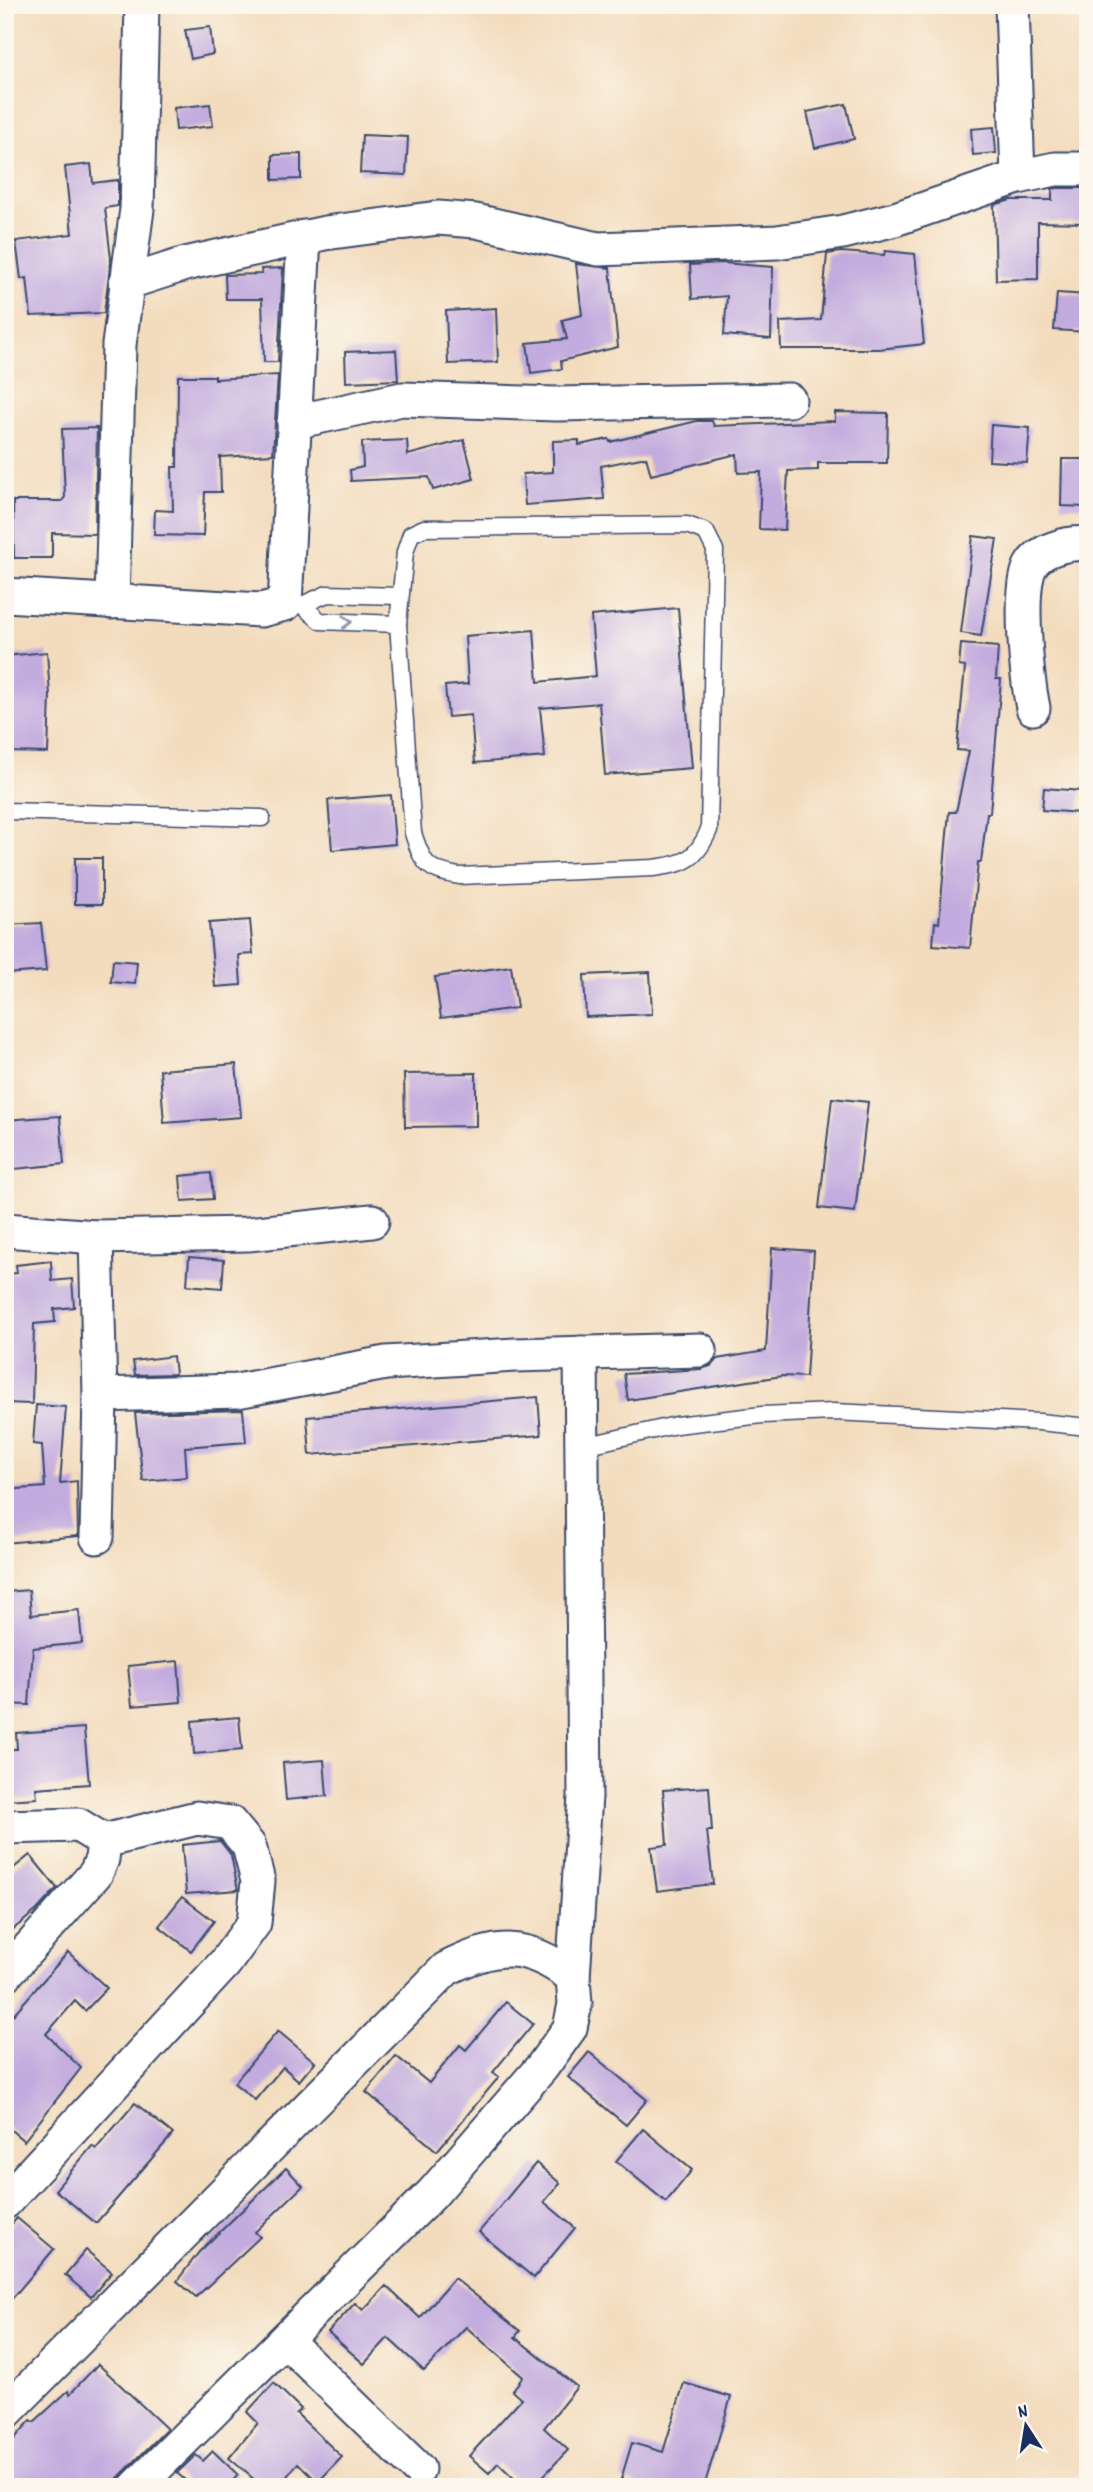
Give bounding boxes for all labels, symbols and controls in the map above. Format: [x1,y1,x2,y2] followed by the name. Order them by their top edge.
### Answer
[342,614,353,629] one-way arrow
[992,2390,1062,2460] north arrow
[1016,2399,1031,2427] text: N

